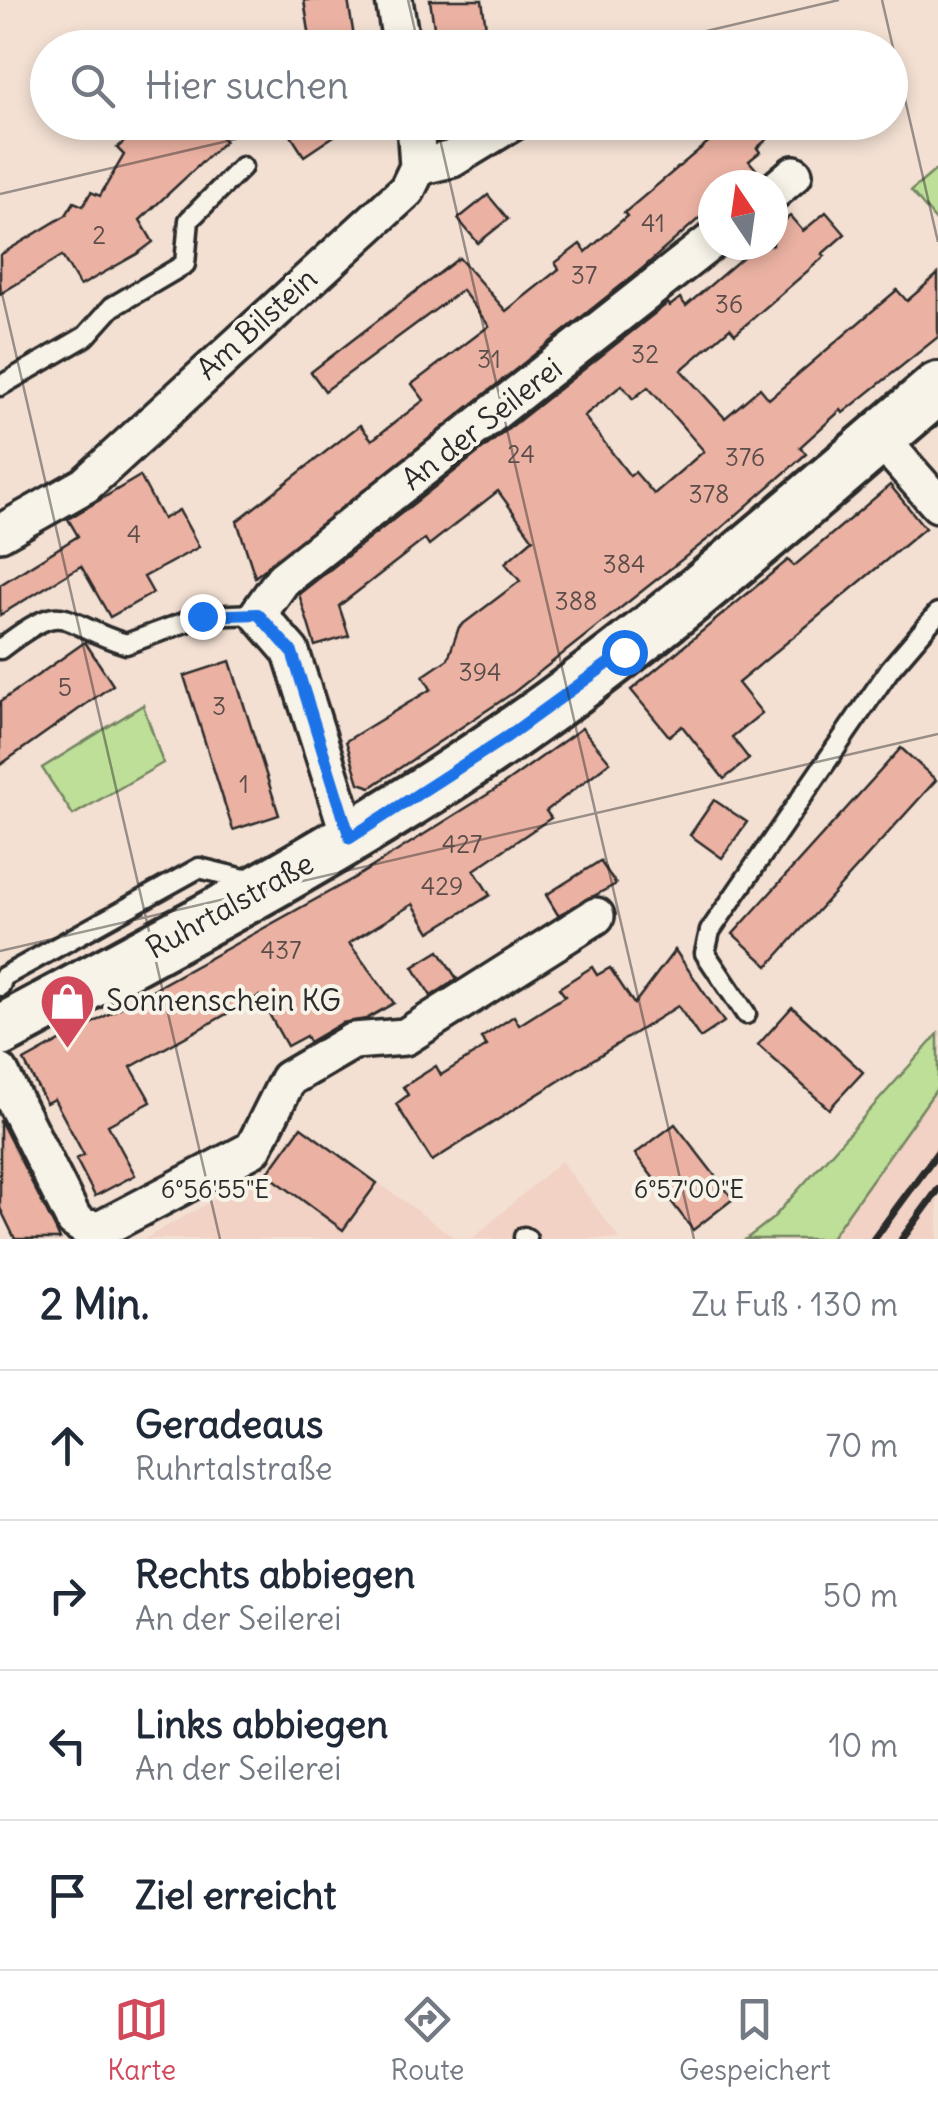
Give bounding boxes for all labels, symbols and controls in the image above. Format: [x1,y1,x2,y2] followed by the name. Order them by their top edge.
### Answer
[30,30,908,140] search box
[65,58,120,113] icon: search
[145,62,349,109] text: Hier suchen
[698,170,788,260] north arrow
[641,207,665,239] house number: 41
[92,219,106,251] house number: 2
[188,259,325,387] street label: Am Bilstein
[571,259,597,291] house number: 37
[715,288,743,320] house number: 36
[631,338,659,370] house number: 32
[477,343,501,375] house number: 31
[393,349,569,498] street label: An der Seilerei
[507,438,535,470] house number: 24
[725,441,765,473] house number: 376
[689,478,729,510] house number: 378
[127,518,141,550] house number: 4
[602,548,646,580] house number: 384
[554,585,598,617] house number: 388
[180,594,226,640] route end
[602,630,648,676] route start
[458,656,502,688] house number: 394
[58,671,72,703] house number: 5
[212,690,226,722] house number: 3
[239,768,249,800] house number: 1
[442,828,482,860] house number: 427
[139,844,320,967] street label: Ruhrtalstraße
[421,870,463,902] house number: 429
[261,934,301,966] house number: 437
[37,971,97,1050] shop icon: Sonnenschein KG
[106,981,341,1019] place label: Sonnenschein KG
[161,1173,269,1205] text: 6°56'55"E
[634,1173,744,1205] text: 6°57'00"E
[40,1278,149,1330] text: 2 Min.
[691,1284,898,1325] text: Zu Fuß · 130 m
[135,1401,323,1448] text: Geradeaus
[40,1418,95,1473] icon: ahead
[826,1425,898,1466] text: 70 m
[135,1448,333,1489] text: Ruhrtalstraße
[135,1551,415,1598] text: Rechts abbiegen
[40,1568,95,1623] icon: right
[823,1575,898,1616] text: 50 m
[135,1598,341,1639] text: An der Seilerei
[135,1701,388,1748] text: Links abbiegen
[40,1718,95,1773] icon: left
[829,1725,898,1766] text: 10 m
[135,1748,341,1789] text: An der Seilerei
[40,1868,95,1923] icon: arrive
[135,1872,336,1919] text: Ziel erreicht
[107,1992,176,2088] tab: Karte
[391,1992,464,2088] tab: Route
[679,1992,831,2088] tab: Gespeichert

